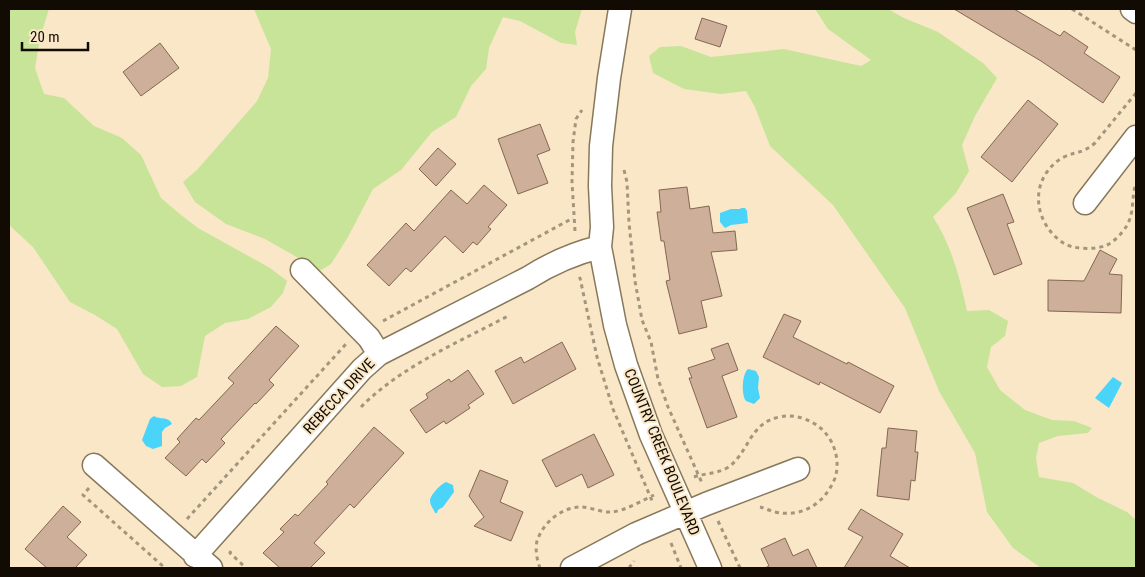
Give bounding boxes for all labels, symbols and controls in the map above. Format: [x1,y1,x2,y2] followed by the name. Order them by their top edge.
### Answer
[22,20,89,52] scale bar
[30,28,60,46] text: 20 m
[300,355,378,437] street label: REBECCA DRIVE
[620,366,704,538] street label: COUNTRY CREEK BOULEVARD

